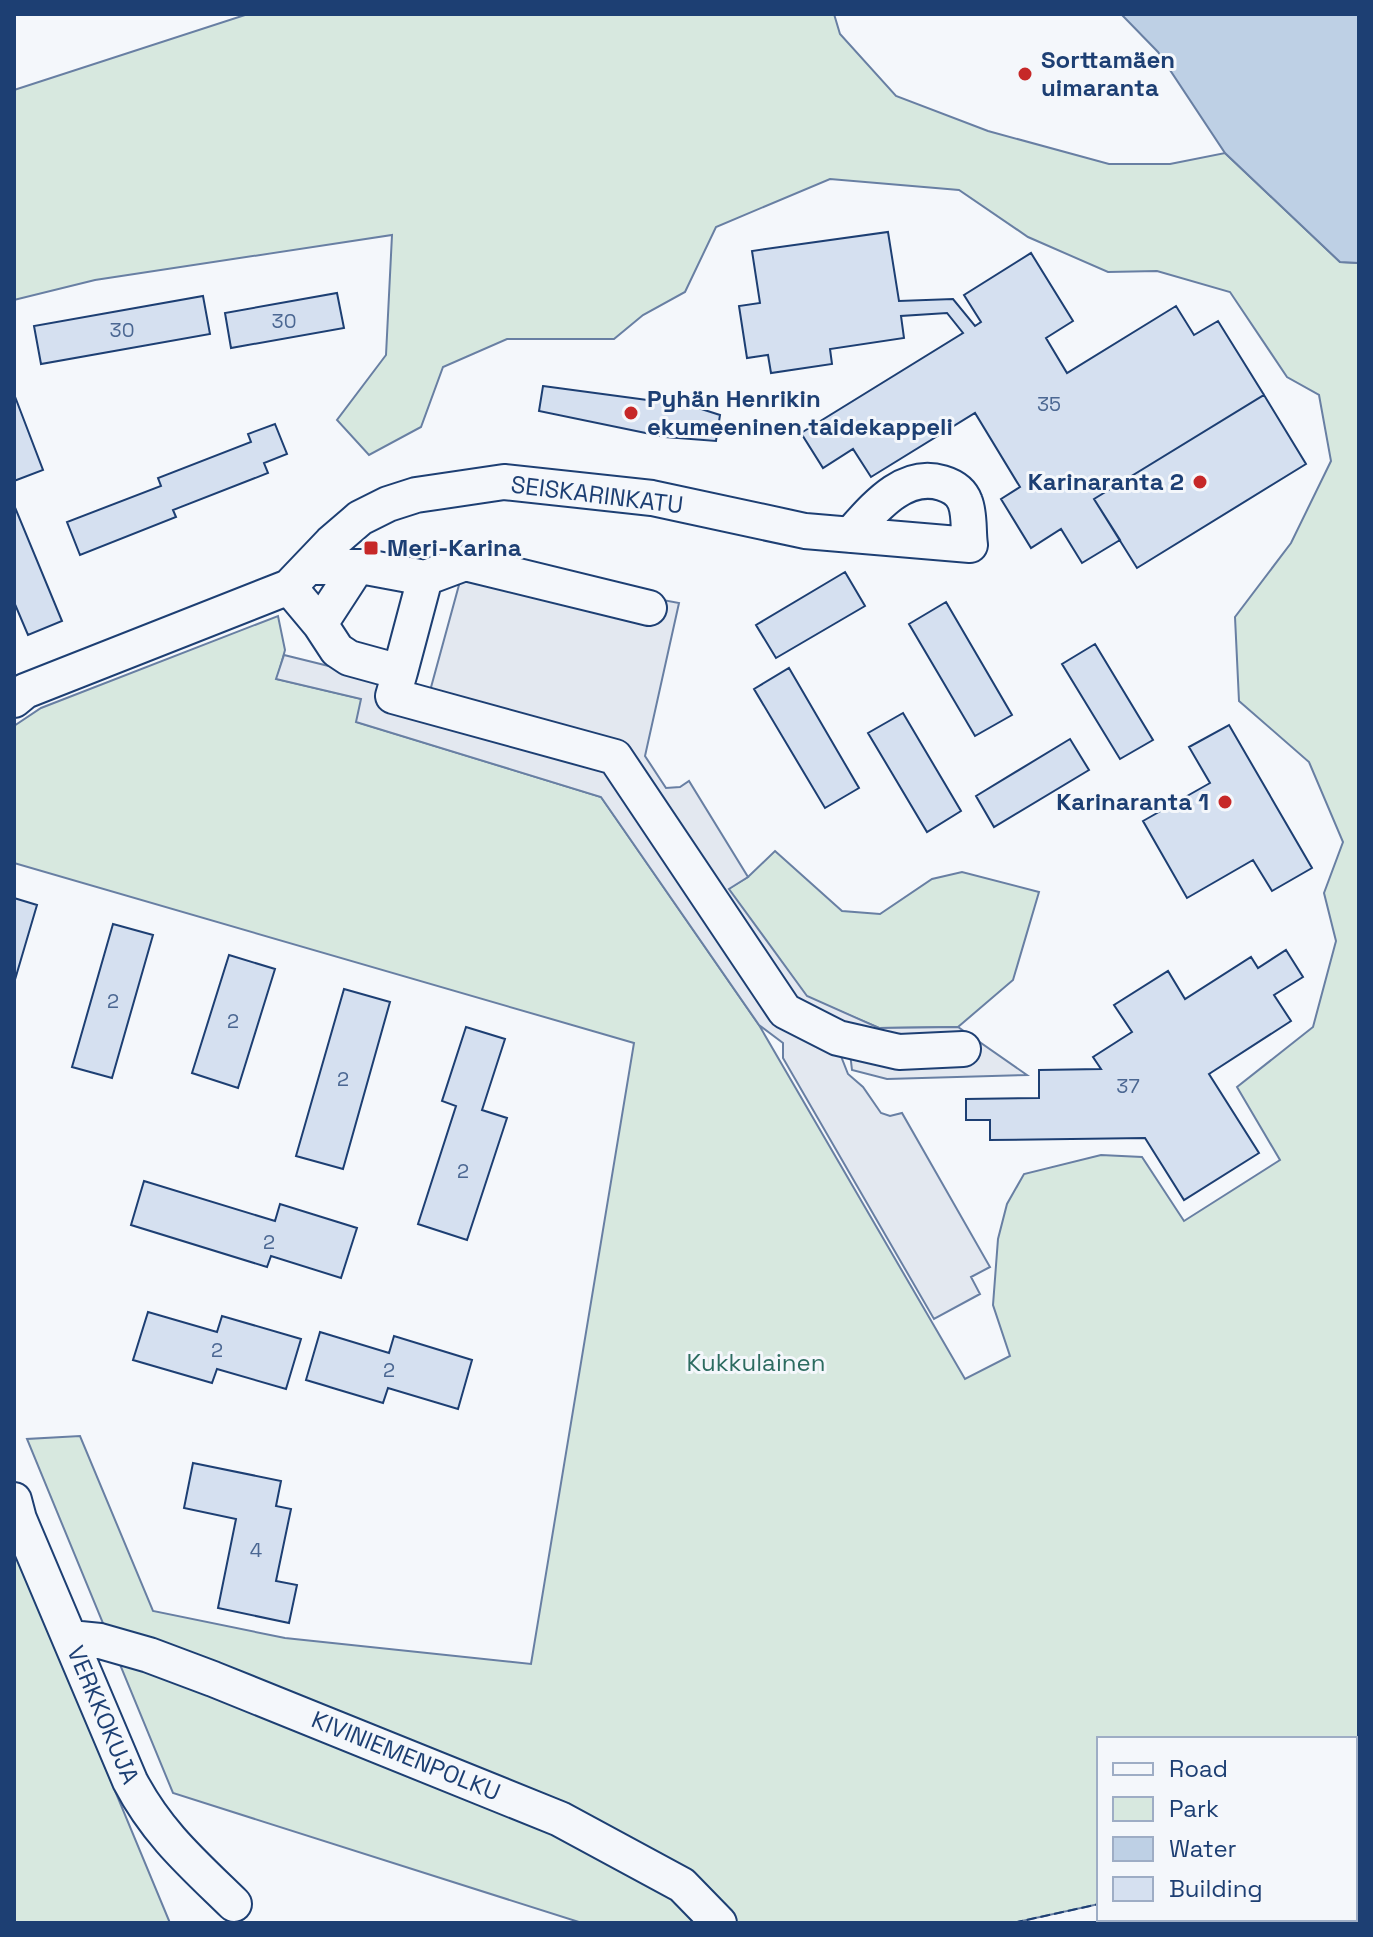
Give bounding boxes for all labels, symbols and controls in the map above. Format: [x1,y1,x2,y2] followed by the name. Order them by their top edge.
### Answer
[1041,44,1175,103] place label: Sorttamäen uimaranta
[1016,65,1034,83] marker: Sorttamäen uimaranta
[272,308,296,334] house number: 30
[110,317,134,343] house number: 30
[647,383,953,442] place label: Pyhän Henrikin ekumeeninen taidekappeli
[1037,391,1061,417] house number: 35
[622,404,640,422] marker: Pyhän Henrikin ekumeeninen taidekappeli
[1028,466,1184,497] place label: Karinaranta 2
[509,469,685,520] street label: SEISKARINKATU
[1191,473,1209,491] marker: Karinaranta 2
[387,532,522,563] place label: Meri-Karina
[362,539,380,557] marker: Meri-Karina
[1056,786,1209,817] place label: Karinaranta 1
[1216,793,1234,811] marker: Karinaranta 1
[107,988,119,1014] house number: 2
[227,1008,239,1034] house number: 2
[337,1066,349,1092] house number: 2
[1116,1073,1140,1099] house number: 37
[457,1158,469,1184] house number: 2
[263,1229,275,1255] house number: 2
[211,1337,223,1363] house number: 2
[687,1347,825,1378] park label: Kukkulainen
[383,1357,395,1383] house number: 2
[250,1537,262,1563] house number: 4
[60,1641,147,1789] street label: VERKKOKUJA
[307,1704,505,1808] street label: KIVINIEMENPOLKU
[1097,1737,1357,1921] legend
[1169,1753,1228,1784] text: Road
[1169,1793,1219,1824] text: Park
[1169,1833,1237,1864] text: Water
[1169,1873,1263,1904] text: Building

